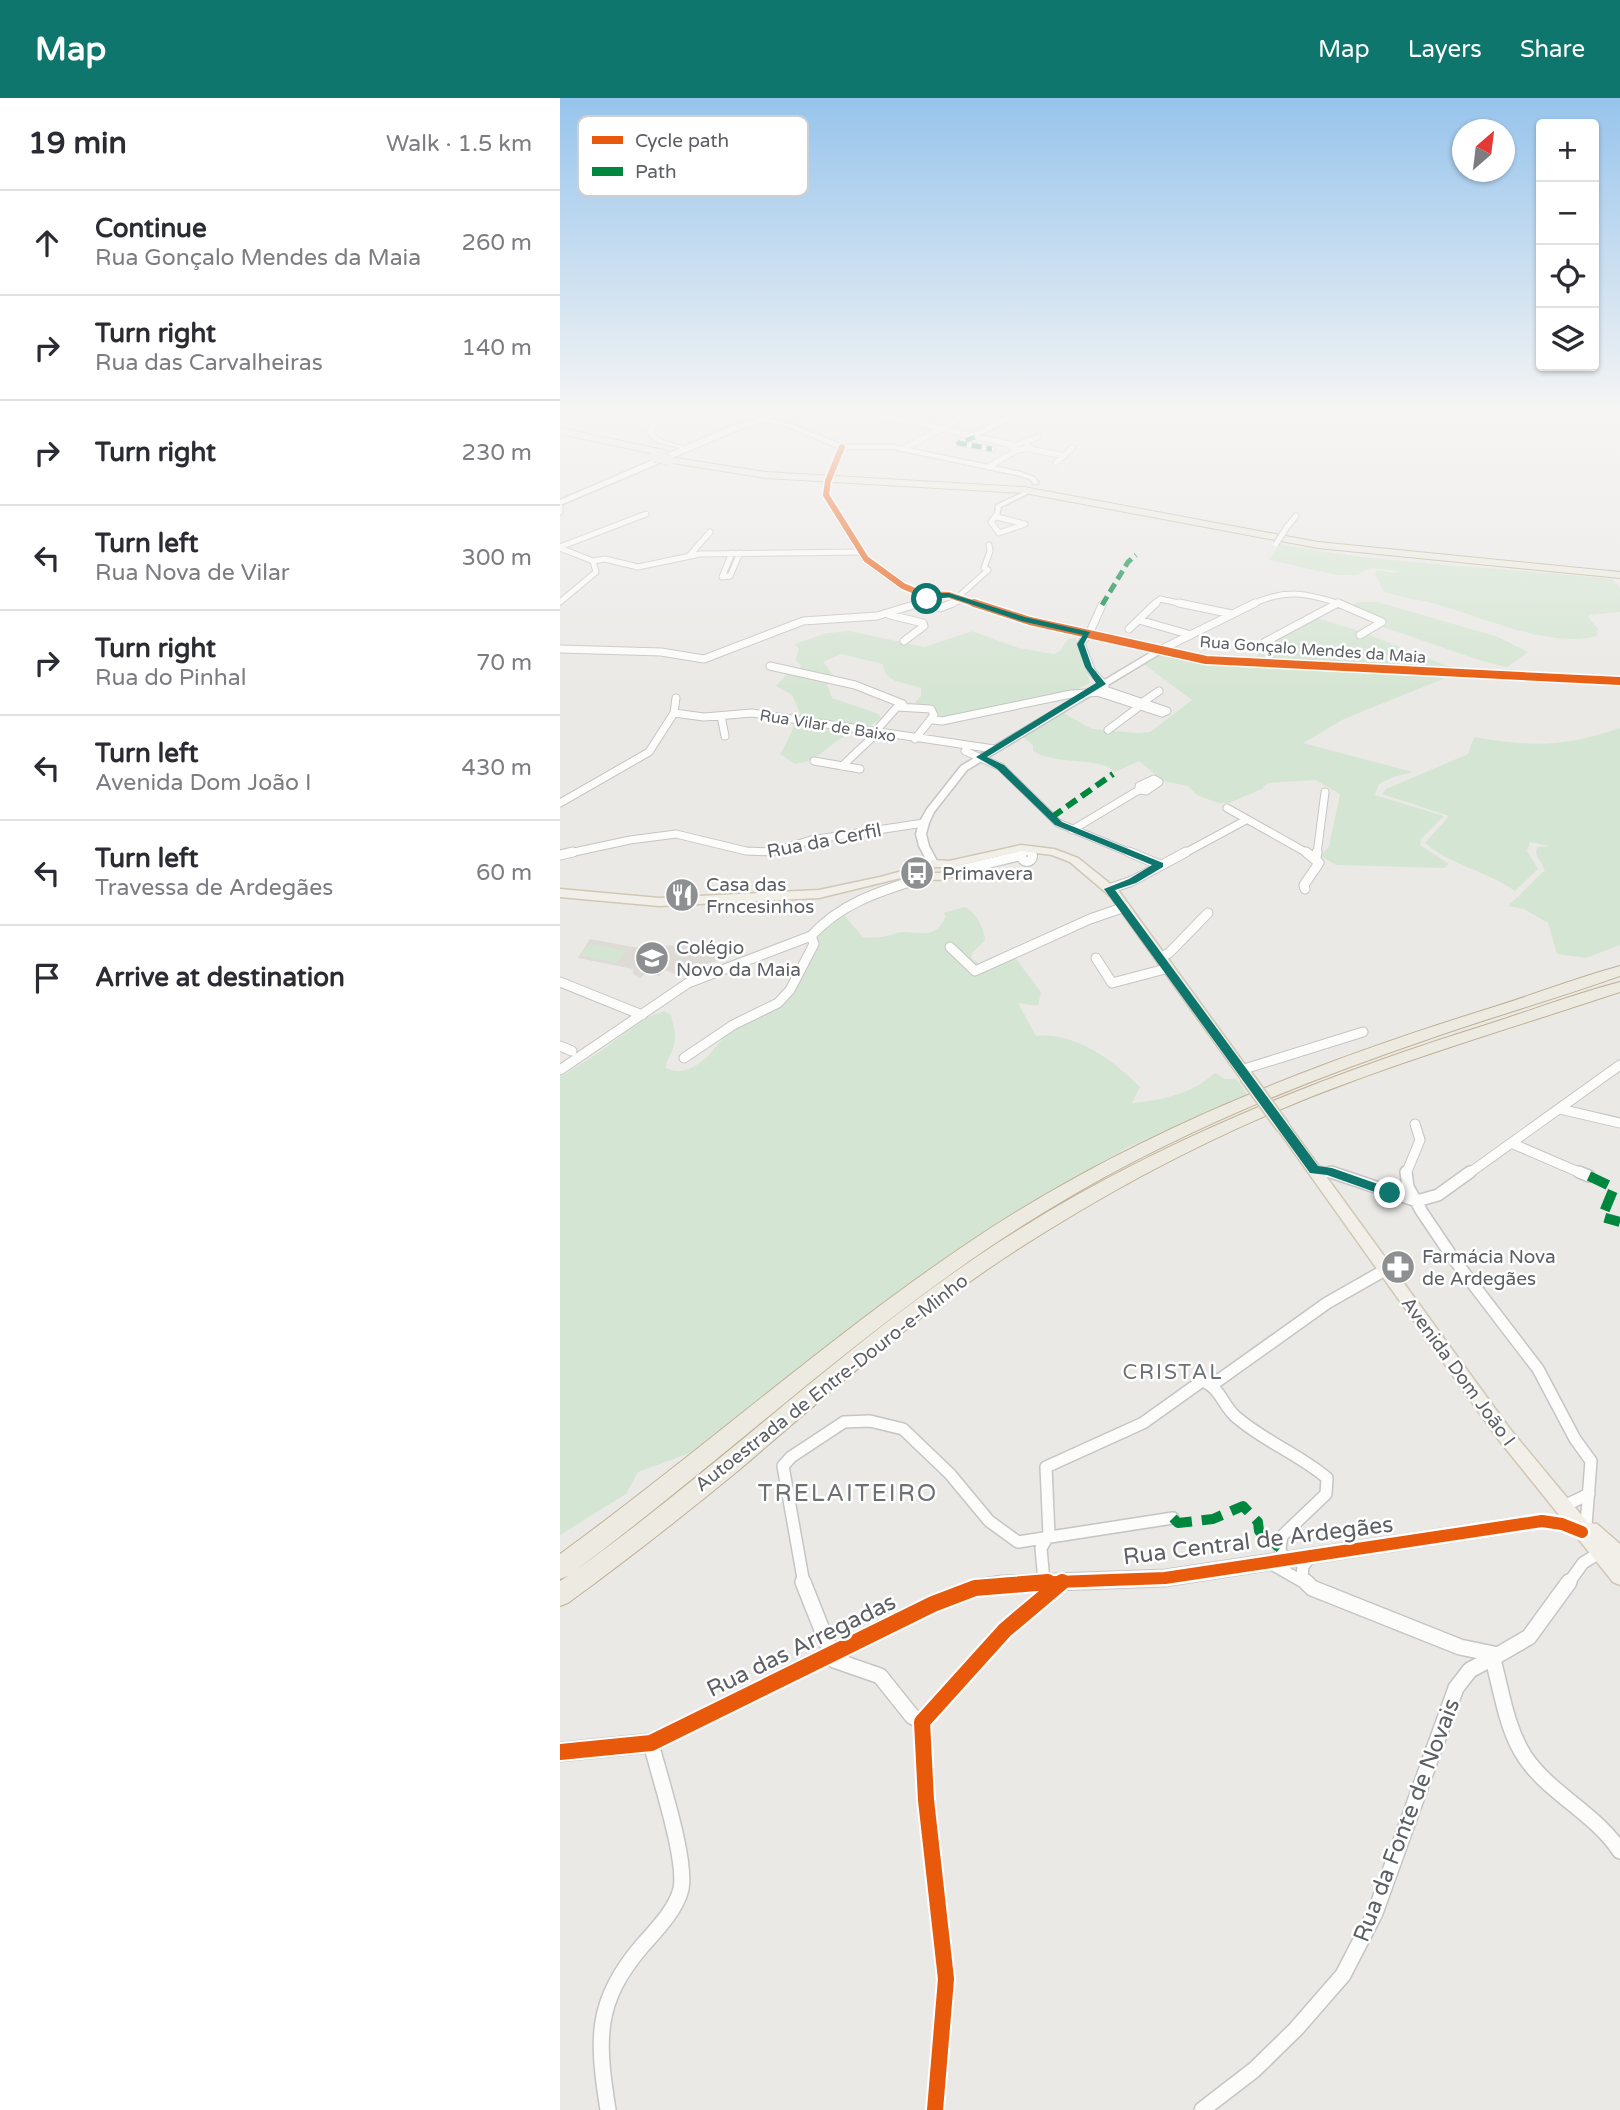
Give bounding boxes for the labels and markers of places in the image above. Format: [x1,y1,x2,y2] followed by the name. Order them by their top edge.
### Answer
[898,854,936,892] bus stop icon: Primavera
[942,863,1033,885] place label: Primavera
[706,874,814,918] place label: Casa das Frncesinhos
[663,876,701,914] restaurant icon: Casa das Frncesinhos
[676,937,801,981] place label: Colégio Novo da Maia
[633,939,671,977] school or university icon: Colégio Novo da Maia
[1422,1246,1556,1290] place label: Farmácia Nova de Ardegães
[1379,1248,1417,1286] pharmacy icon: Farmácia Nova de Ardegães

